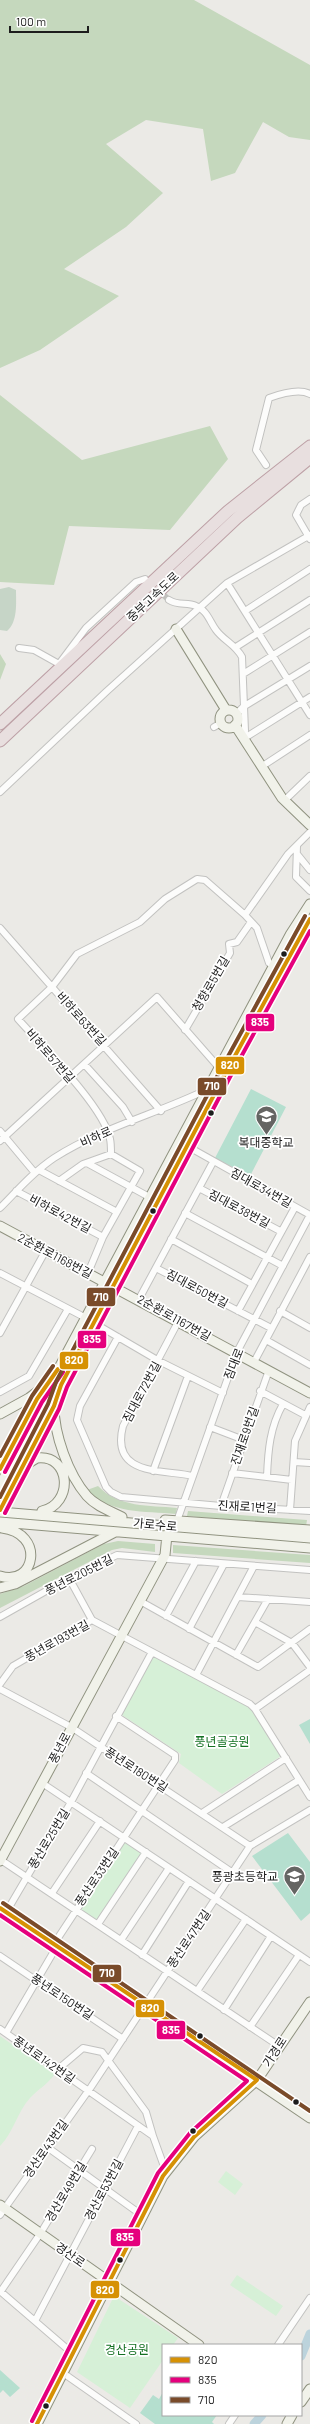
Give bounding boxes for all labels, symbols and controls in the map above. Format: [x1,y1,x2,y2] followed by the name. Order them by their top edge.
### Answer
[10,8,88,34] scale bar
[16,14,46,28] text: 100 m
[123,569,181,624] street label: 중부고속도로
[279,949,289,959] unlabelled marker
[189,953,232,1014] street label: 청향로5번길
[54,989,110,1048] street label: 비하로63번길
[245,1013,275,1032] line badge: 835
[251,1015,269,1028] text: 835
[23,1025,78,1085] street label: 비하로57번길
[215,1056,245,1075] line badge: 820
[221,1058,239,1071] text: 820
[197,1077,227,1096] line badge: 710
[204,1079,220,1092] text: 710
[253,1103,279,1136] school or university icon: 복대중학교
[206,1108,216,1118] unlabelled marker
[78,1123,114,1149] street label: 비하로
[238,1135,294,1149] place label: 복대중학교
[228,1165,295,1210] street label: 짐대로34번길
[206,1186,273,1230] street label: 짐대로38번길
[27,1191,94,1235] street label: 비하로42번길
[148,1206,158,1216] unlabelled marker
[16,1230,95,1281] street label: 2순환로1168번길
[164,1266,231,1310] street label: 짐대로50번길
[86,1287,116,1307] line badge: 710
[93,1290,109,1303] text: 710
[135,1291,214,1343] street label: 2순환로1167번길
[77,1330,107,1349] line badge: 835
[83,1332,101,1345] text: 835
[220,1346,246,1382] street label: 짐대로
[59,1351,89,1370] line badge: 820
[65,1353,83,1366] text: 820
[119,1359,163,1425] street label: 짐대로72번길
[227,1404,261,1467] street label: 진재로9번길
[217,1497,277,1515] street label: 진재로1번길
[132,1515,178,1533] street label: 가로수로
[42,1551,115,1597] street label: 풍년로205번길
[22,1617,91,1664] street label: 풍년로193번길
[45,1730,73,1765] street label: 풍년로
[194,1734,250,1748] park label: 풍년골공원
[102,1744,171,1795] street label: 풍년로180번길
[25,1806,72,1871] street label: 풍산로25번길
[71,1845,121,1908] street label: 풍산로33번길
[281,1864,307,1897] school or university icon: 풍광초등학교
[212,1869,278,1883] place label: 풍광초등학교
[164,1907,213,1970] street label: 풍산로47번길
[92,1964,122,1983] line badge: 710
[99,1966,115,1979] text: 710
[29,1970,96,2022] street label: 풍년로150번길
[135,1999,165,2018] line badge: 820
[141,2001,159,2014] text: 820
[156,2020,186,2040] line badge: 835
[162,2023,180,2036] text: 835
[195,2031,205,2041] unlabelled marker
[11,2033,78,2086] street label: 풍년로142번길
[259,2034,289,2069] street label: 가경로
[291,2097,301,2107] unlabelled marker
[20,2117,70,2180] street label: 경산로43번길
[188,2126,198,2136] unlabelled marker
[81,2156,125,2223] street label: 경산로53번길
[42,2159,89,2224] street label: 경산로49번길
[110,2228,141,2247] line badge: 835
[116,2230,134,2243] text: 835
[53,2239,88,2269] street label: 경산로
[115,2255,125,2265] unlabelled marker
[90,2280,120,2299] line badge: 820
[96,2283,114,2296] text: 820
[105,2342,149,2356] park label: 경산공원
[162,2344,302,2416] legend
[198,2352,217,2366] text: 820
[198,2372,217,2386] text: 835
[198,2392,215,2406] text: 710
[41,2401,51,2411] unlabelled marker

